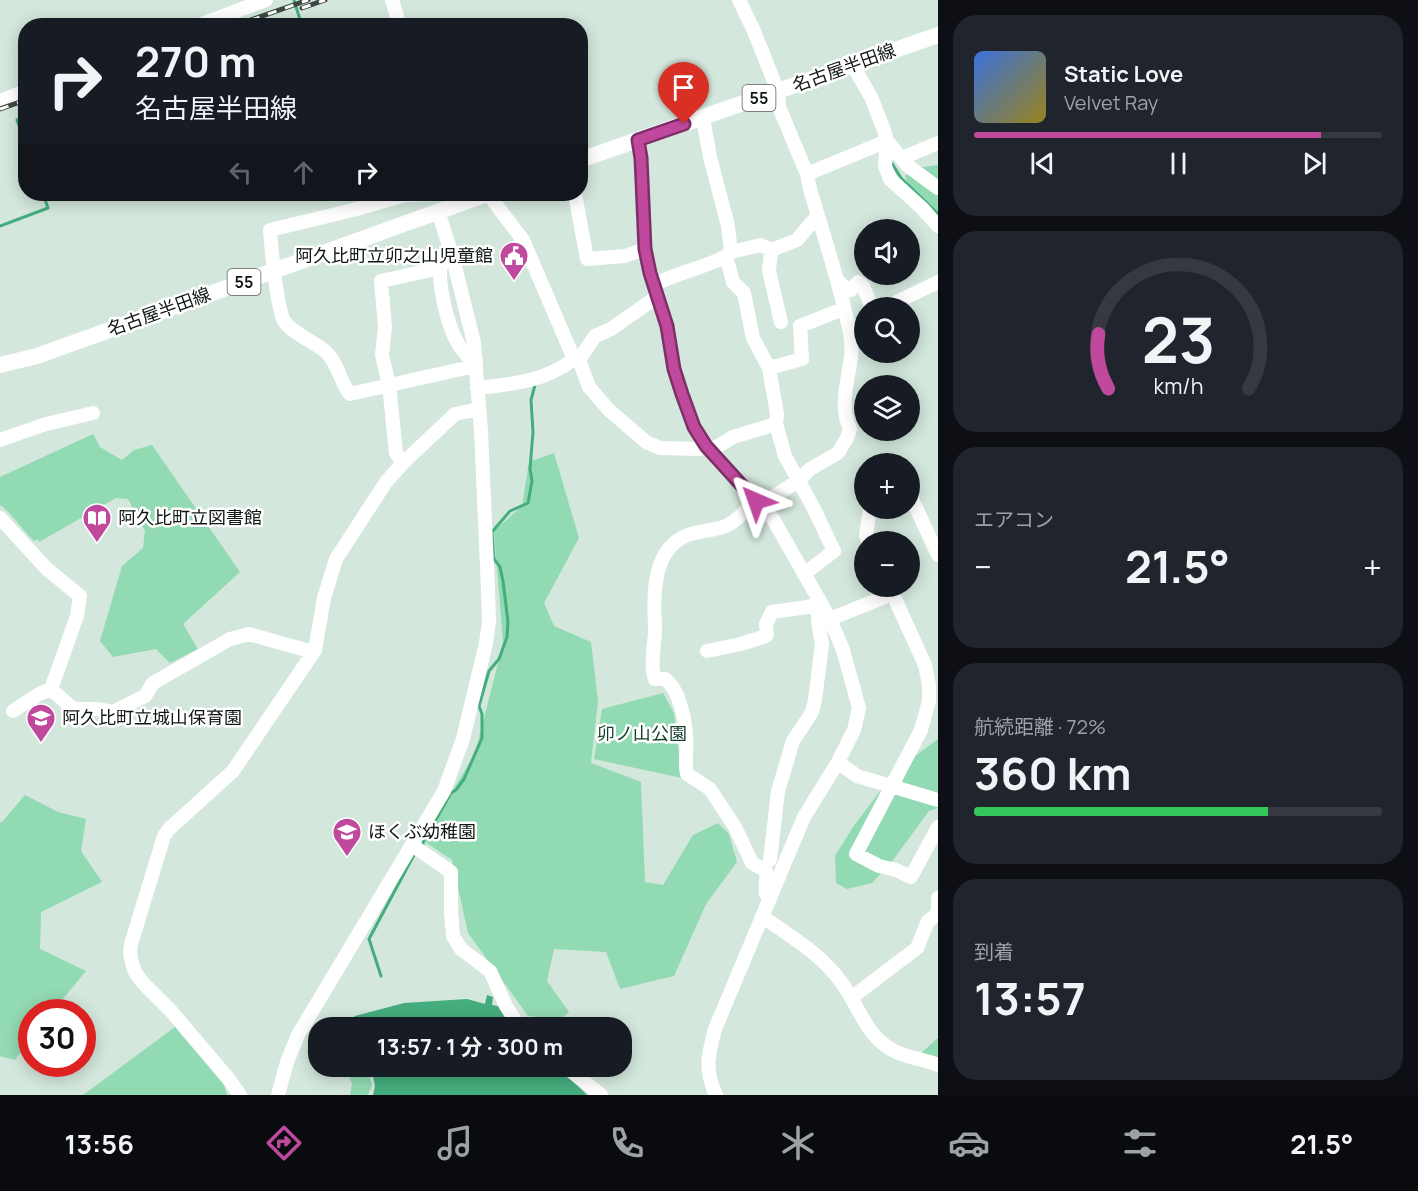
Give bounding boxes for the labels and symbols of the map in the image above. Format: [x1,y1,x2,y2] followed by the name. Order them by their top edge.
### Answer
[789,37,899,97] street label: 名古屋半田線
[658,62,709,124] pin
[742,85,776,111] road number: 55
[498,240,530,282] public building icon: 阿久比町立卯之山児童館
[295,243,493,267] place label: 阿久比町立卯之山児童館
[228,269,260,295] road number: 55
[104,281,214,341] street label: 名古屋半田線
[724,469,788,533] position arrow
[81,502,113,544] library icon: 阿久比町立図書館
[118,505,262,529] place label: 阿久比町立図書館
[25,702,57,744] school or university icon: 阿久比町立城山保育園
[62,705,242,729] place label: 阿久比町立城山保育園
[597,721,687,745] park label: 卯ノ山公園
[331,816,363,858] school or university icon: ほくぶ幼稚園
[368,819,476,843] place label: ほくぶ幼稚園
[18,999,96,1077] speed limit sign: 30

